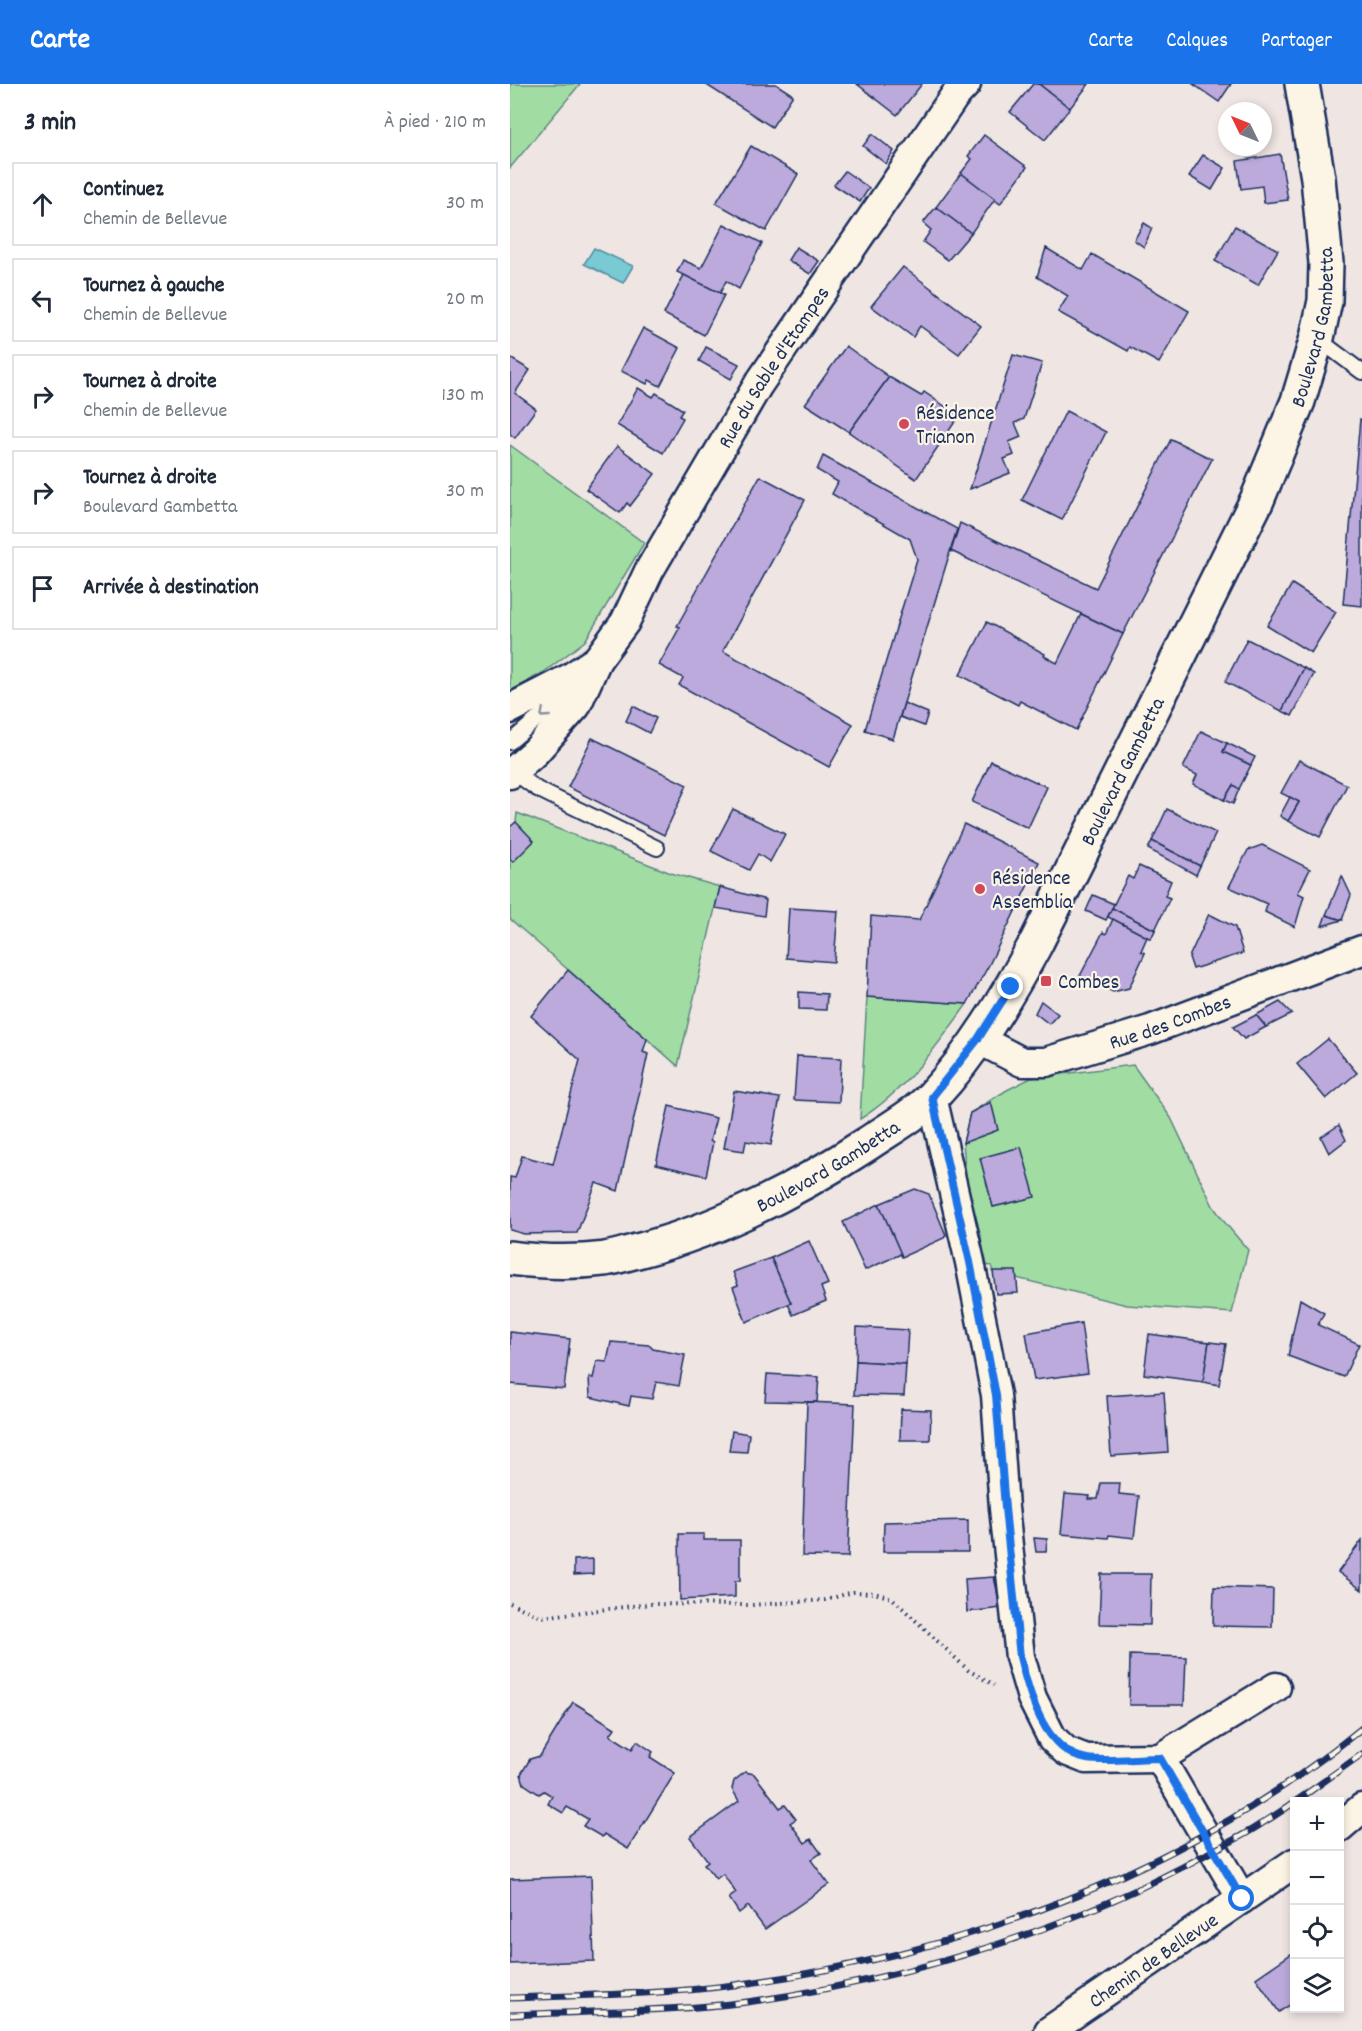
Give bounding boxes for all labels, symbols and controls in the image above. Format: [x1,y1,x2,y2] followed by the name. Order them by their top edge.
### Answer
[30,22,90,62] text: Carte
[1088,27,1133,57] text: Carte
[1166,27,1228,57] text: Calques
[1261,27,1332,57] text: Partager
[1218,102,1272,156] north arrow
[24,105,76,142] text: 3 min
[384,109,486,137] text: À pied · 210 m
[83,175,164,206] text: Continuez
[26,188,59,221] icon: ahead
[446,190,484,218] text: 30 m
[83,206,227,234] text: Chemin de Bellevue
[1285,245,1344,413] street label: Boulevard Gambetta
[83,271,225,302] text: Tournez à gauche
[712,281,839,455] street label: Rue du Sable d'Etampes
[26,284,59,317] icon: left
[446,286,484,314] text: 20 m
[83,302,227,330] text: Chemin de Bellevue
[83,367,217,398] text: Tournez à droite
[26,380,59,413] icon: right
[442,382,484,410] text: 130 m
[83,398,227,426] text: Chemin de Bellevue
[916,400,994,454] place label: Résidence Trianon
[897,417,911,431] marker: Résidence Trianon
[83,463,217,494] text: Tournez à droite
[26,476,59,509] icon: right
[446,478,484,506] text: 30 m
[83,494,237,522] text: Boulevard Gambetta
[26,572,59,605] icon: arrive
[83,573,259,604] text: Arrivée à destination
[1075,692,1175,852] street label: Boulevard Gambetta
[540,707,551,718] one-way arrow
[992,865,1074,919] place label: Résidence Assemblia
[973,882,987,896] marker: Résidence Assemblia
[1058,969,1119,999] place label: Combes
[997,973,1023,999] route end
[1039,974,1053,988] marker: Combes
[1106,989,1236,1060] street label: Rue des Combes
[752,1114,908,1222] street label: Boulevard Gambetta
[1290,1797,1344,2013] map controls
[1290,1797,1344,1851] button: +
[1290,1851,1344,1905] button: −
[1228,1885,1254,1911] route start
[1290,1905,1344,1959] button: locate
[1084,1907,1226,2017] street label: Chemin de Bellevue
[1290,1959,1344,2013] button: layers

